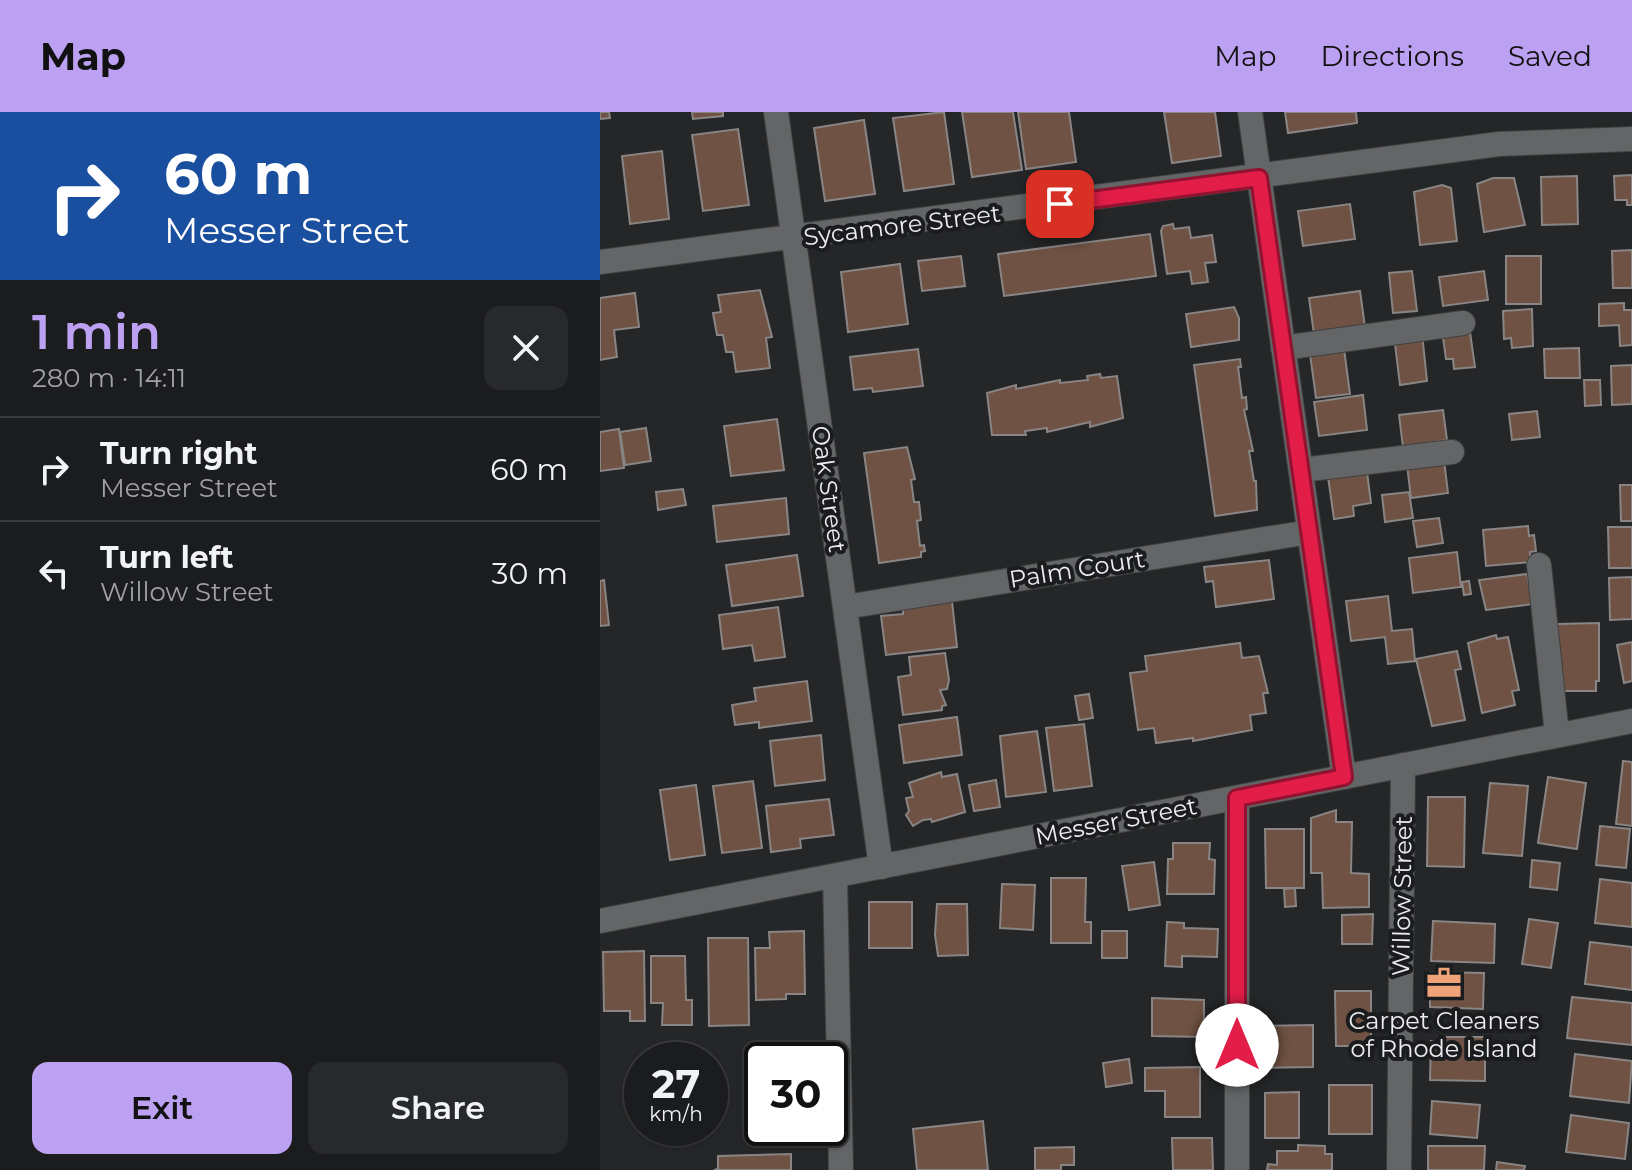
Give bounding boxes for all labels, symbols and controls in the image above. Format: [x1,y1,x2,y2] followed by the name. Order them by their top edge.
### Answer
[40,33,126,80] text: Map
[1214,39,1276,73] text: Map
[1320,39,1464,73] text: Directions
[1508,39,1592,73] text: Saved
[164,140,312,208] text: 60 m
[32,144,136,248] icon: right
[1026,170,1094,238] pin
[1038,182,1082,226] icon: arrive
[802,198,1002,251] street label: Sycamore Street
[164,208,410,252] text: Messer Street
[32,303,161,361] text: 1 min
[484,306,568,390] button: close
[32,362,186,394] text: 280 m · 14:11
[806,424,852,554] street label: Oak Street
[100,435,257,472] text: Turn right
[32,447,76,491] icon: right
[490,451,568,488] text: 60 m
[100,472,277,504] text: Messer Street
[100,539,233,576] text: Turn left
[1007,544,1147,594] street label: Palm Court
[32,551,76,595] icon: left
[492,555,568,592] text: 30 m
[100,576,274,608] text: Willow Street
[1033,791,1199,851] street label: Messer Street
[1386,815,1418,976] street label: Willow Street
[1425,964,1463,1002] office icon: Carpet Cleaners of Rhode Island
[1195,1003,1279,1087] position arrow
[1348,1006,1540,1063] place label: Carpet Cleaners of Rhode Island
[744,1042,848,1146] speed limit sign: 30
[652,1059,700,1108] text: 27
[32,1062,292,1154] button: Exit
[308,1062,568,1154] button: Share
[649,1102,703,1126] text: km/h

